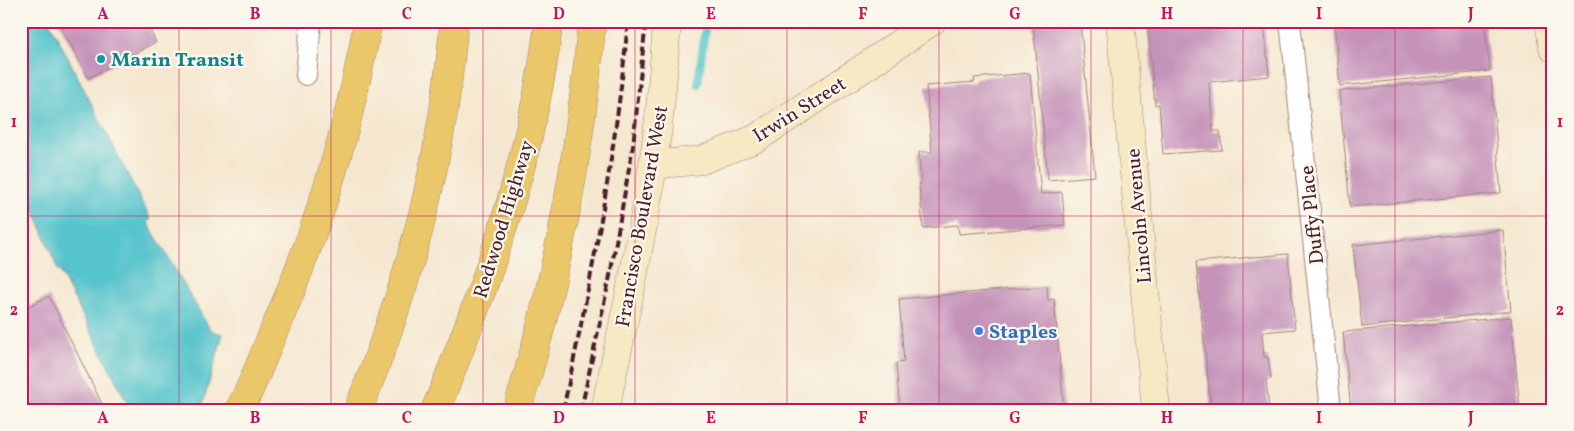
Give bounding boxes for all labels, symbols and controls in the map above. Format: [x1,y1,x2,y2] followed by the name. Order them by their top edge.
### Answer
[97,4,109,26] text: A
[250,4,261,26] text: B
[402,4,412,26] text: C
[553,4,565,26] text: D
[706,4,716,26] text: E
[858,4,868,26] text: F
[1009,4,1021,26] text: G
[1161,4,1173,26] text: H
[1316,4,1322,26] text: I
[1467,4,1474,26] text: J
[111,47,244,75] place label: Marin Transit
[95,53,107,65] marker: Marin Transit
[748,71,852,150] street label: Irwin Street
[610,103,676,329] street label: Francisco Boulevard West
[11,112,17,134] text: 1
[1557,112,1563,134] text: 1
[468,137,542,302] street label: Redwood Highway
[1120,147,1160,285] street label: Lincoln Avenue
[1294,164,1332,266] street label: Duffy Place
[10,300,18,322] text: 2
[1556,300,1564,322] text: 2
[989,319,1057,347] place label: Staples
[973,325,985,337] marker: Staples
[97,408,109,430] text: A
[250,408,261,430] text: B
[402,408,412,430] text: C
[553,408,565,430] text: D
[706,408,716,430] text: E
[858,408,868,430] text: F
[1009,408,1021,430] text: G
[1161,408,1173,430] text: H
[1316,408,1322,430] text: I
[1467,408,1474,430] text: J

